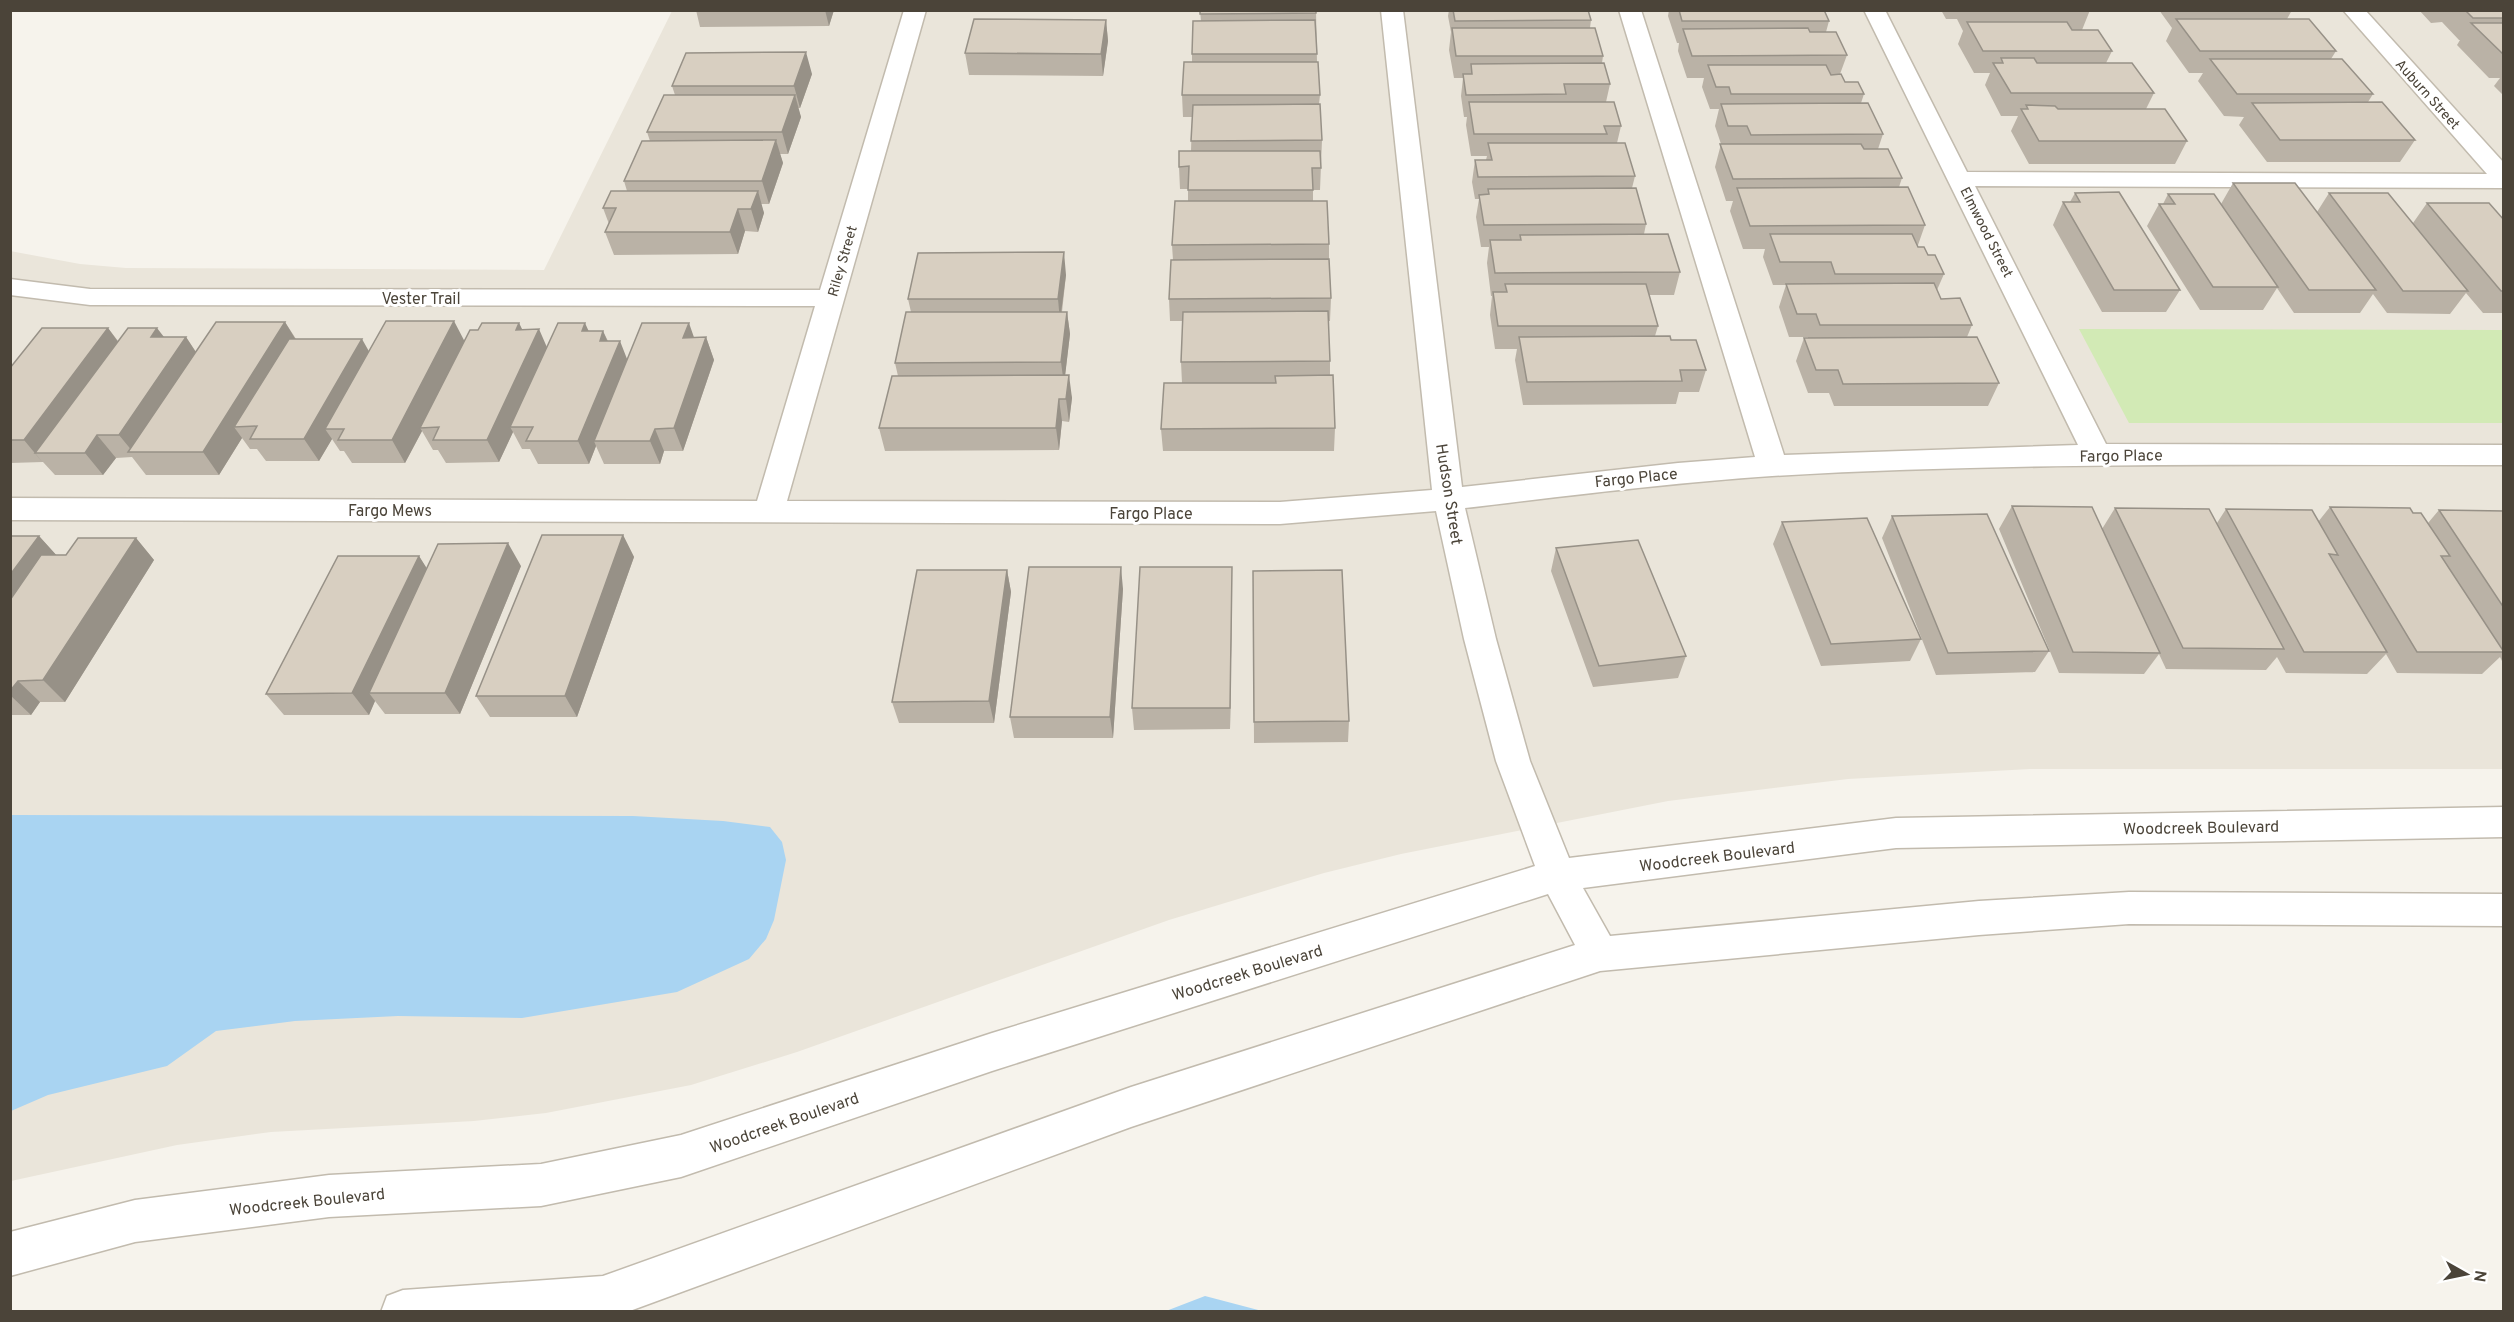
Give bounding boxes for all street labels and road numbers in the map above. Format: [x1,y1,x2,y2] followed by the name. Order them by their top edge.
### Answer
[2391,57,2463,133] street label: Auburn Street
[1956,185,2016,281] street label: Elmwood Street
[825,224,862,299] street label: Riley Street
[381,290,461,310] street label: Vester Trail
[1430,442,1466,546] street label: Hudson Street
[2079,446,2163,468] street label: Fargo Place
[1594,465,1679,493] street label: Fargo Place
[348,502,432,522] street label: Fargo Mews
[1109,505,1193,525] street label: Fargo Place
[2123,818,2279,840] street label: Woodcreek Boulevard
[1638,839,1796,877] street label: Woodcreek Boulevard
[1170,941,1325,1006] street label: Woodcreek Boulevard
[707,1089,862,1159] street label: Woodcreek Boulevard
[228,1185,386,1221] street label: Woodcreek Boulevard

